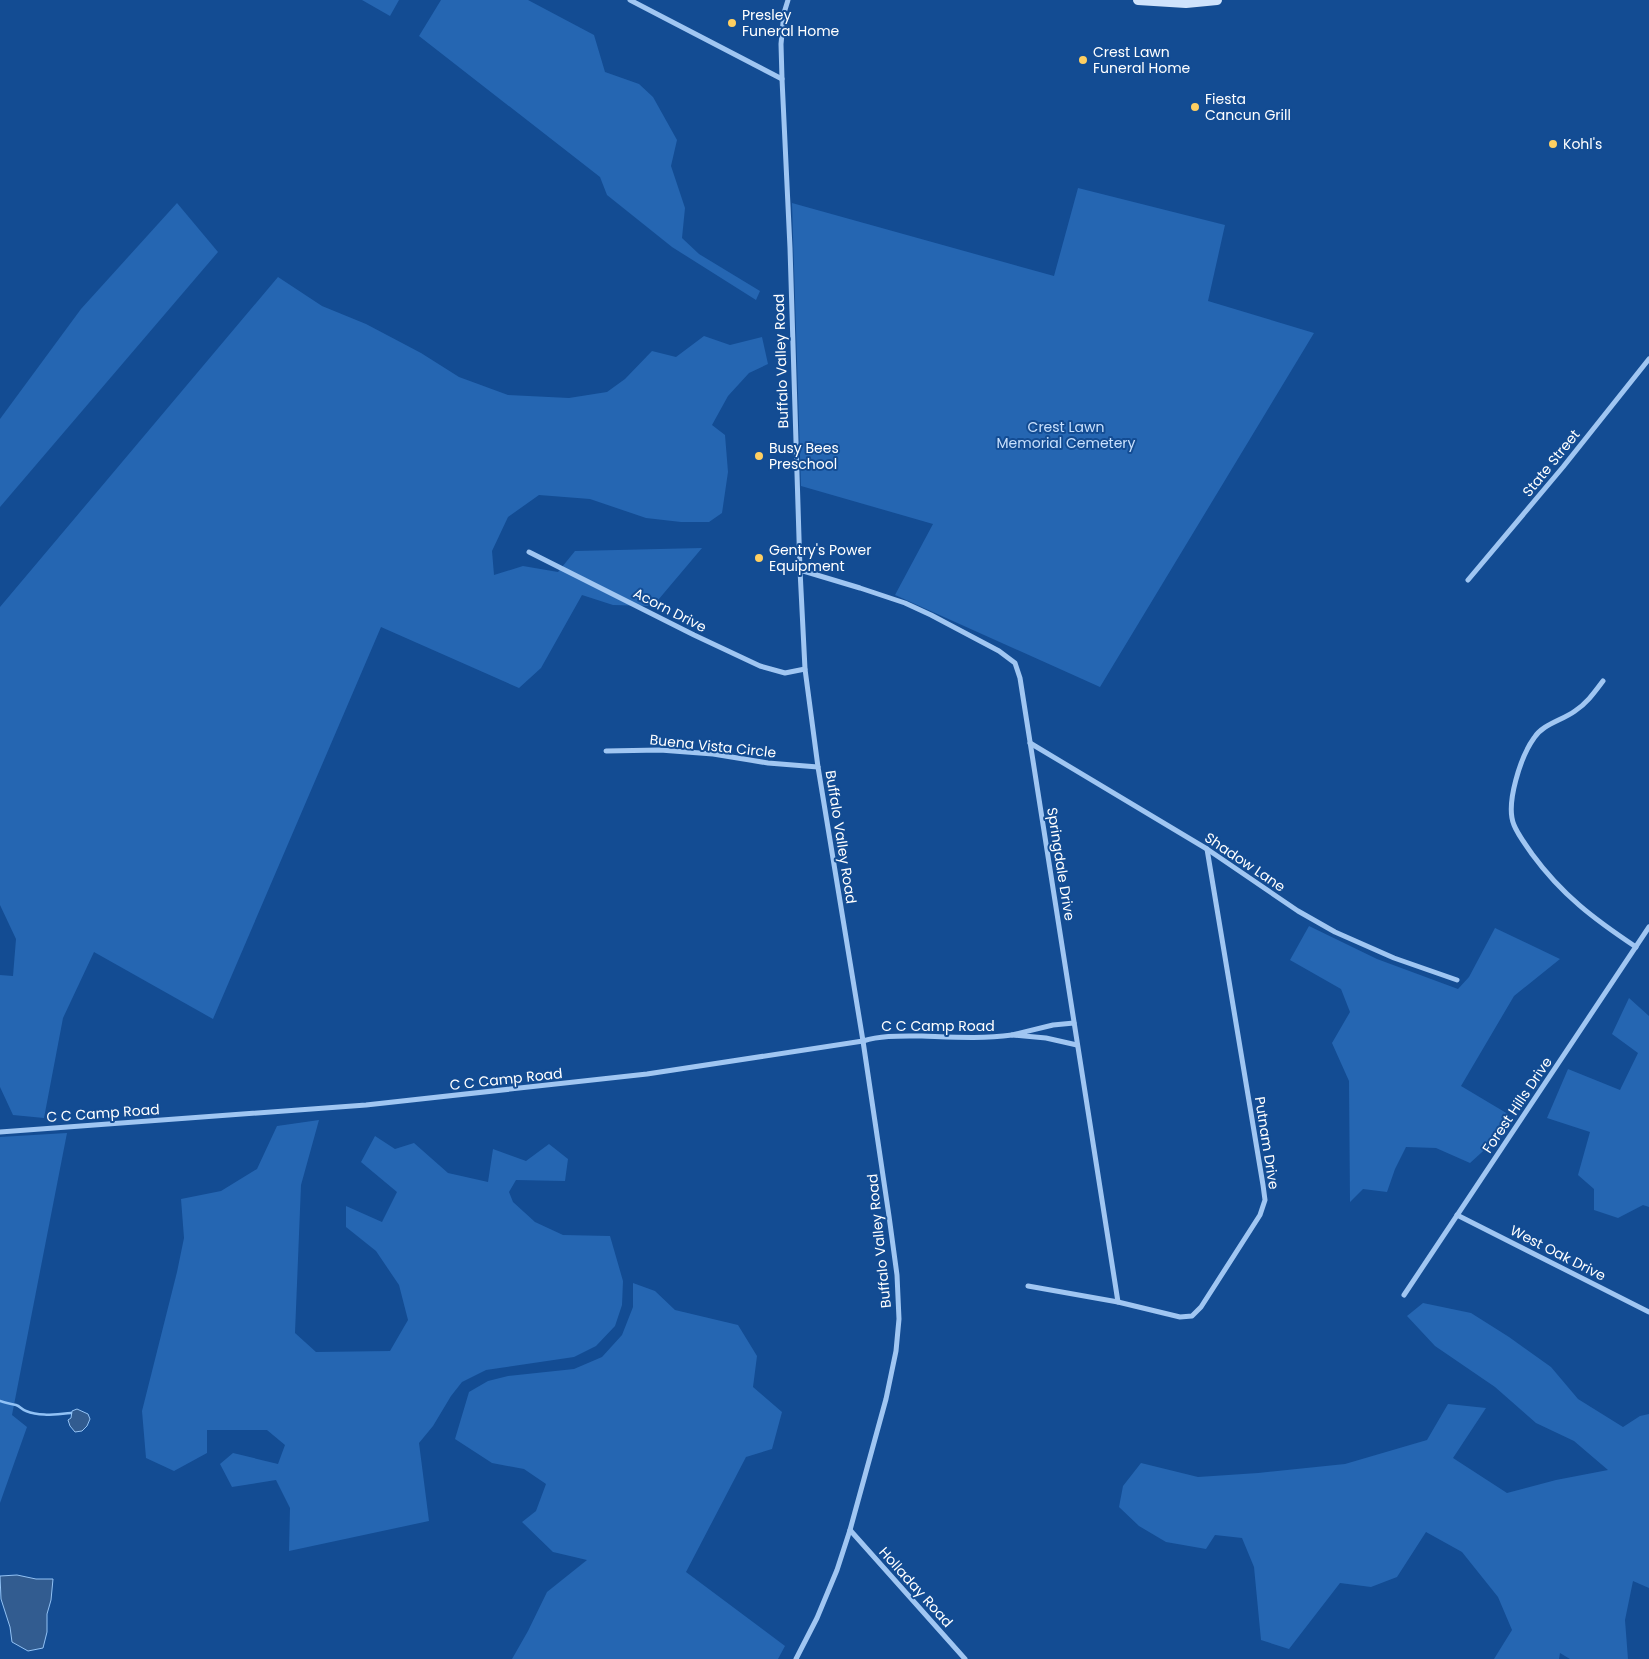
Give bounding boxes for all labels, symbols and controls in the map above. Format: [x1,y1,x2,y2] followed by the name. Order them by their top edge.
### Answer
[742,5,840,41] place label: Presley Funeral Home
[726,17,738,29] marker: Presley Funeral Home
[1093,42,1191,78] place label: Crest Lawn Funeral Home
[1077,54,1089,66] marker: Crest Lawn Funeral Home
[1205,89,1291,125] place label: Fiesta Cancun Grill
[1189,101,1201,113] marker: Fiesta Cancun Grill
[1563,134,1602,154] place label: Kohl's
[1547,138,1559,150] marker: Kohl's
[769,293,793,429] street label: Buffalo Valley Road
[997,417,1136,453] park label: Crest Lawn Memorial Cemetery
[1518,425,1584,501] street label: State Street
[769,438,839,474] place label: Busy Bees Preschool
[753,450,765,462] marker: Busy Bees Preschool
[769,540,871,576] place label: Gentry's Power Equipment
[753,552,765,564] marker: Gentry's Power Equipment
[630,583,710,637] street label: Acorn Drive
[649,729,778,763] street label: Buena Vista Circle
[821,769,861,905] street label: Buffalo Valley Road
[1042,806,1080,922] street label: Springdale Drive
[1201,828,1290,897] street label: Shadow Lane
[881,1016,995,1036] street label: C C Camp Road
[1477,1053,1557,1157] street label: Forest Hills Drive
[449,1063,563,1095] street label: C C Camp Road
[1250,1095,1284,1191] street label: Putnam Drive
[46,1099,160,1127] street label: C C Camp Road
[862,1173,896,1309] street label: Buffalo Valley Road
[1507,1220,1610,1286] street label: West Oak Drive
[874,1542,958,1632] street label: Holladay Road

